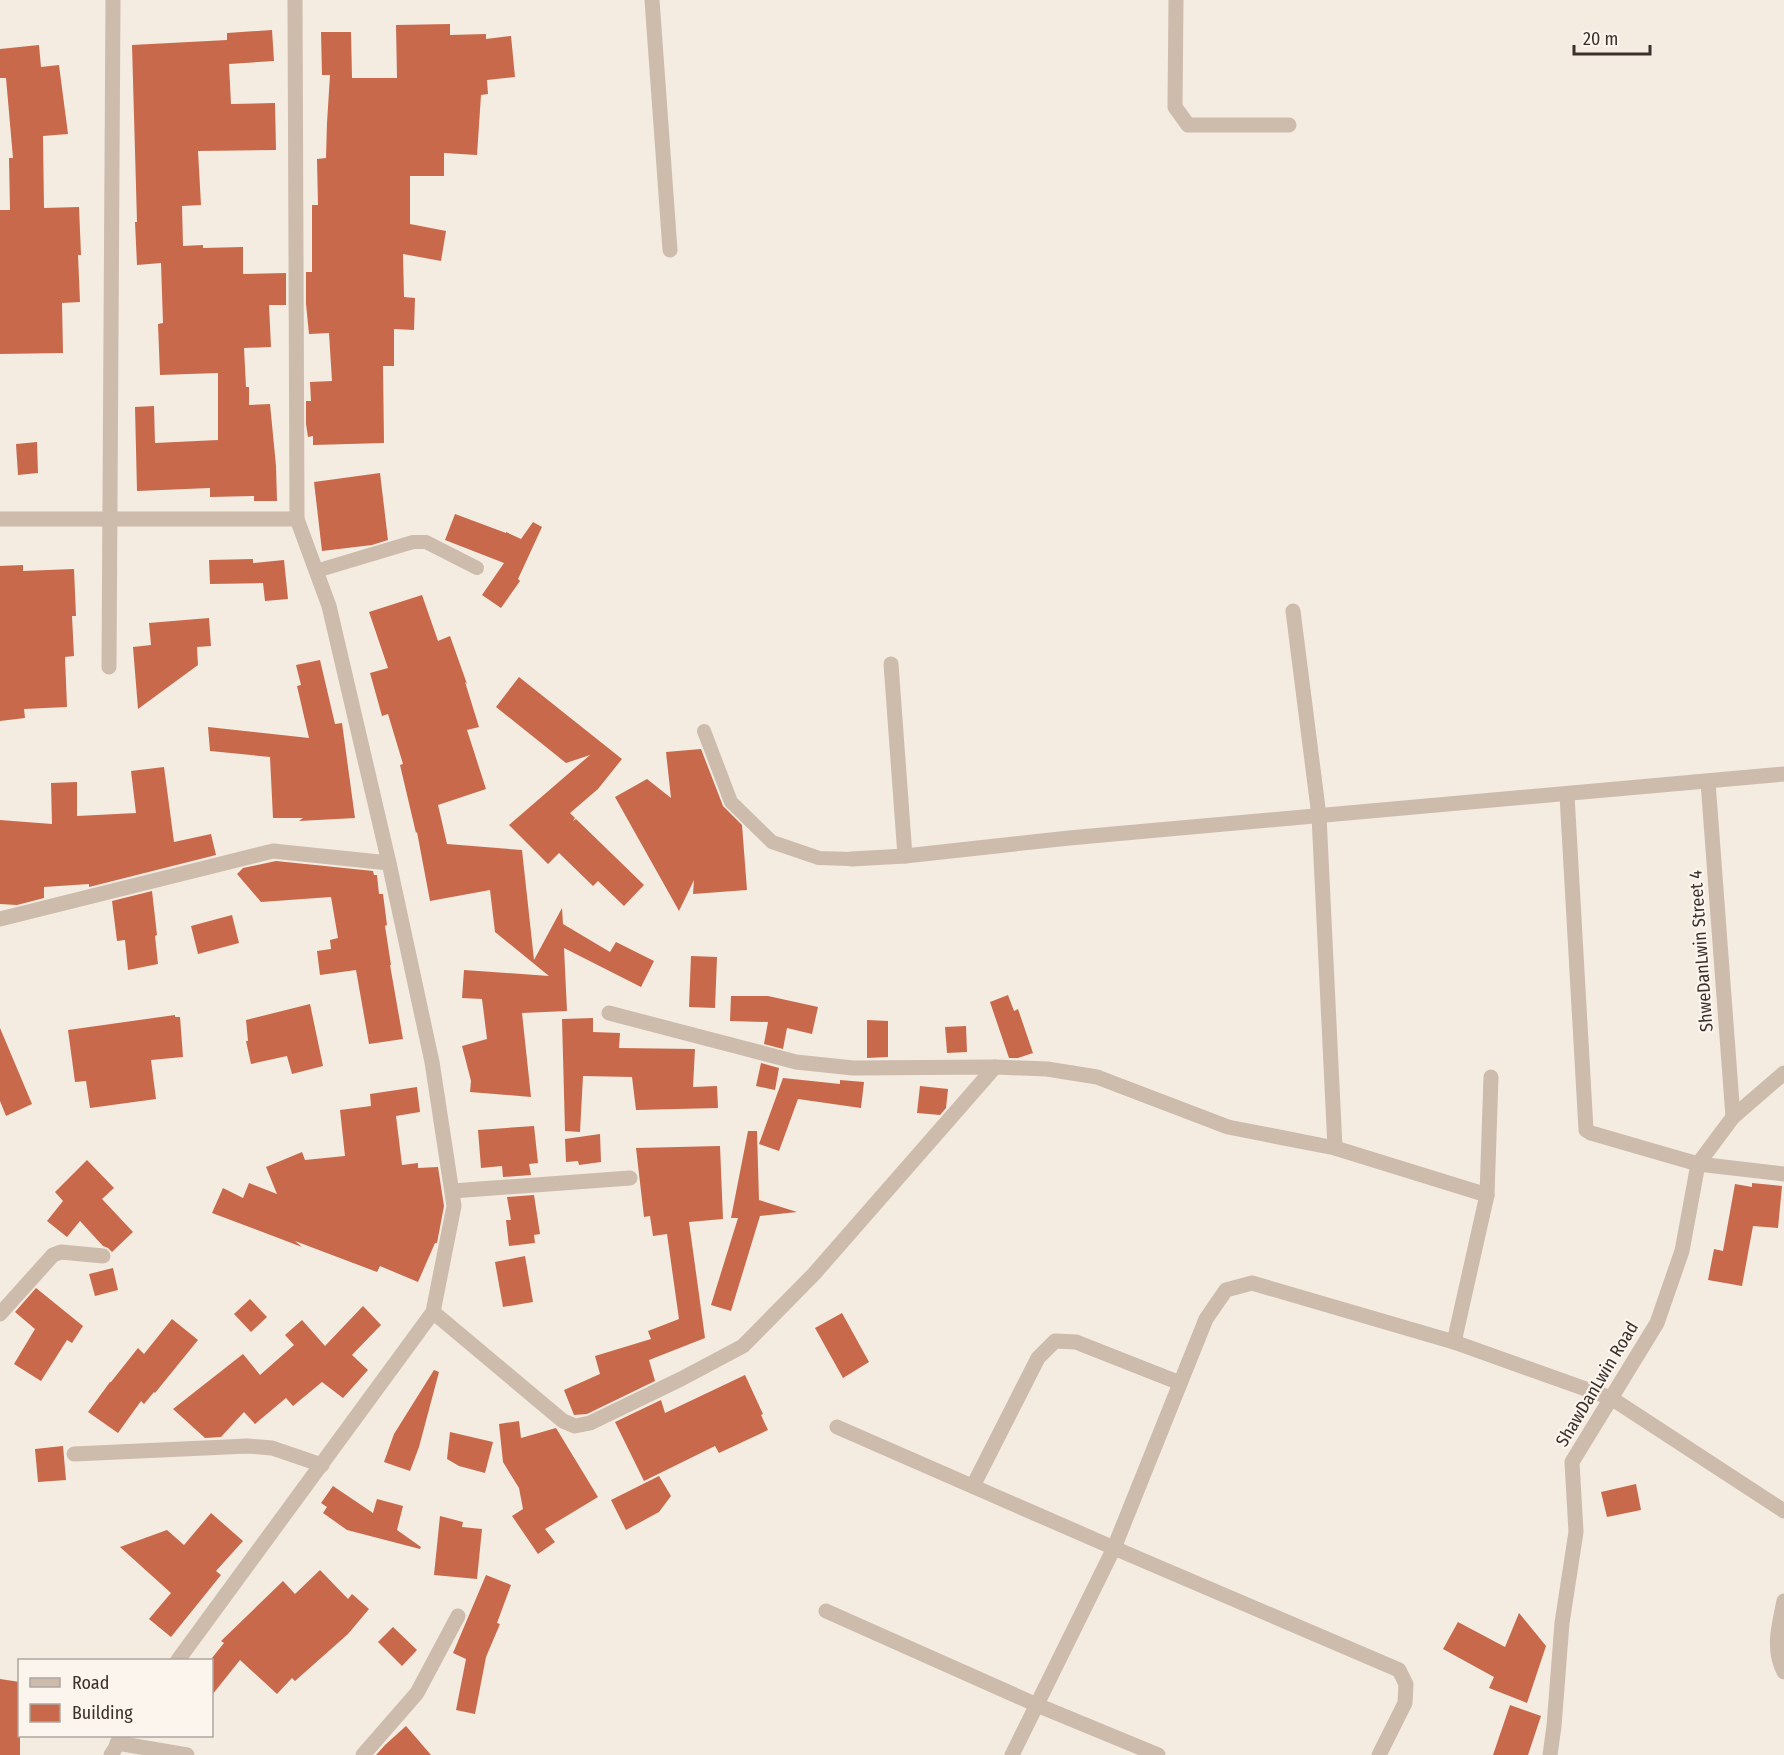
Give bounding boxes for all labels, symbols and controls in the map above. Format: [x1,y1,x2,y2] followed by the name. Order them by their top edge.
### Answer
[1574,18,1650,56] scale bar
[1583,28,1618,50] text: 20 m
[1684,869,1718,1033] street label: ShweDanLwin Street 4
[1551,1317,1643,1451] street label: ShawDanLwin Road
[18,1659,213,1737] legend
[72,1672,109,1694] text: Road
[72,1702,133,1724] text: Building

